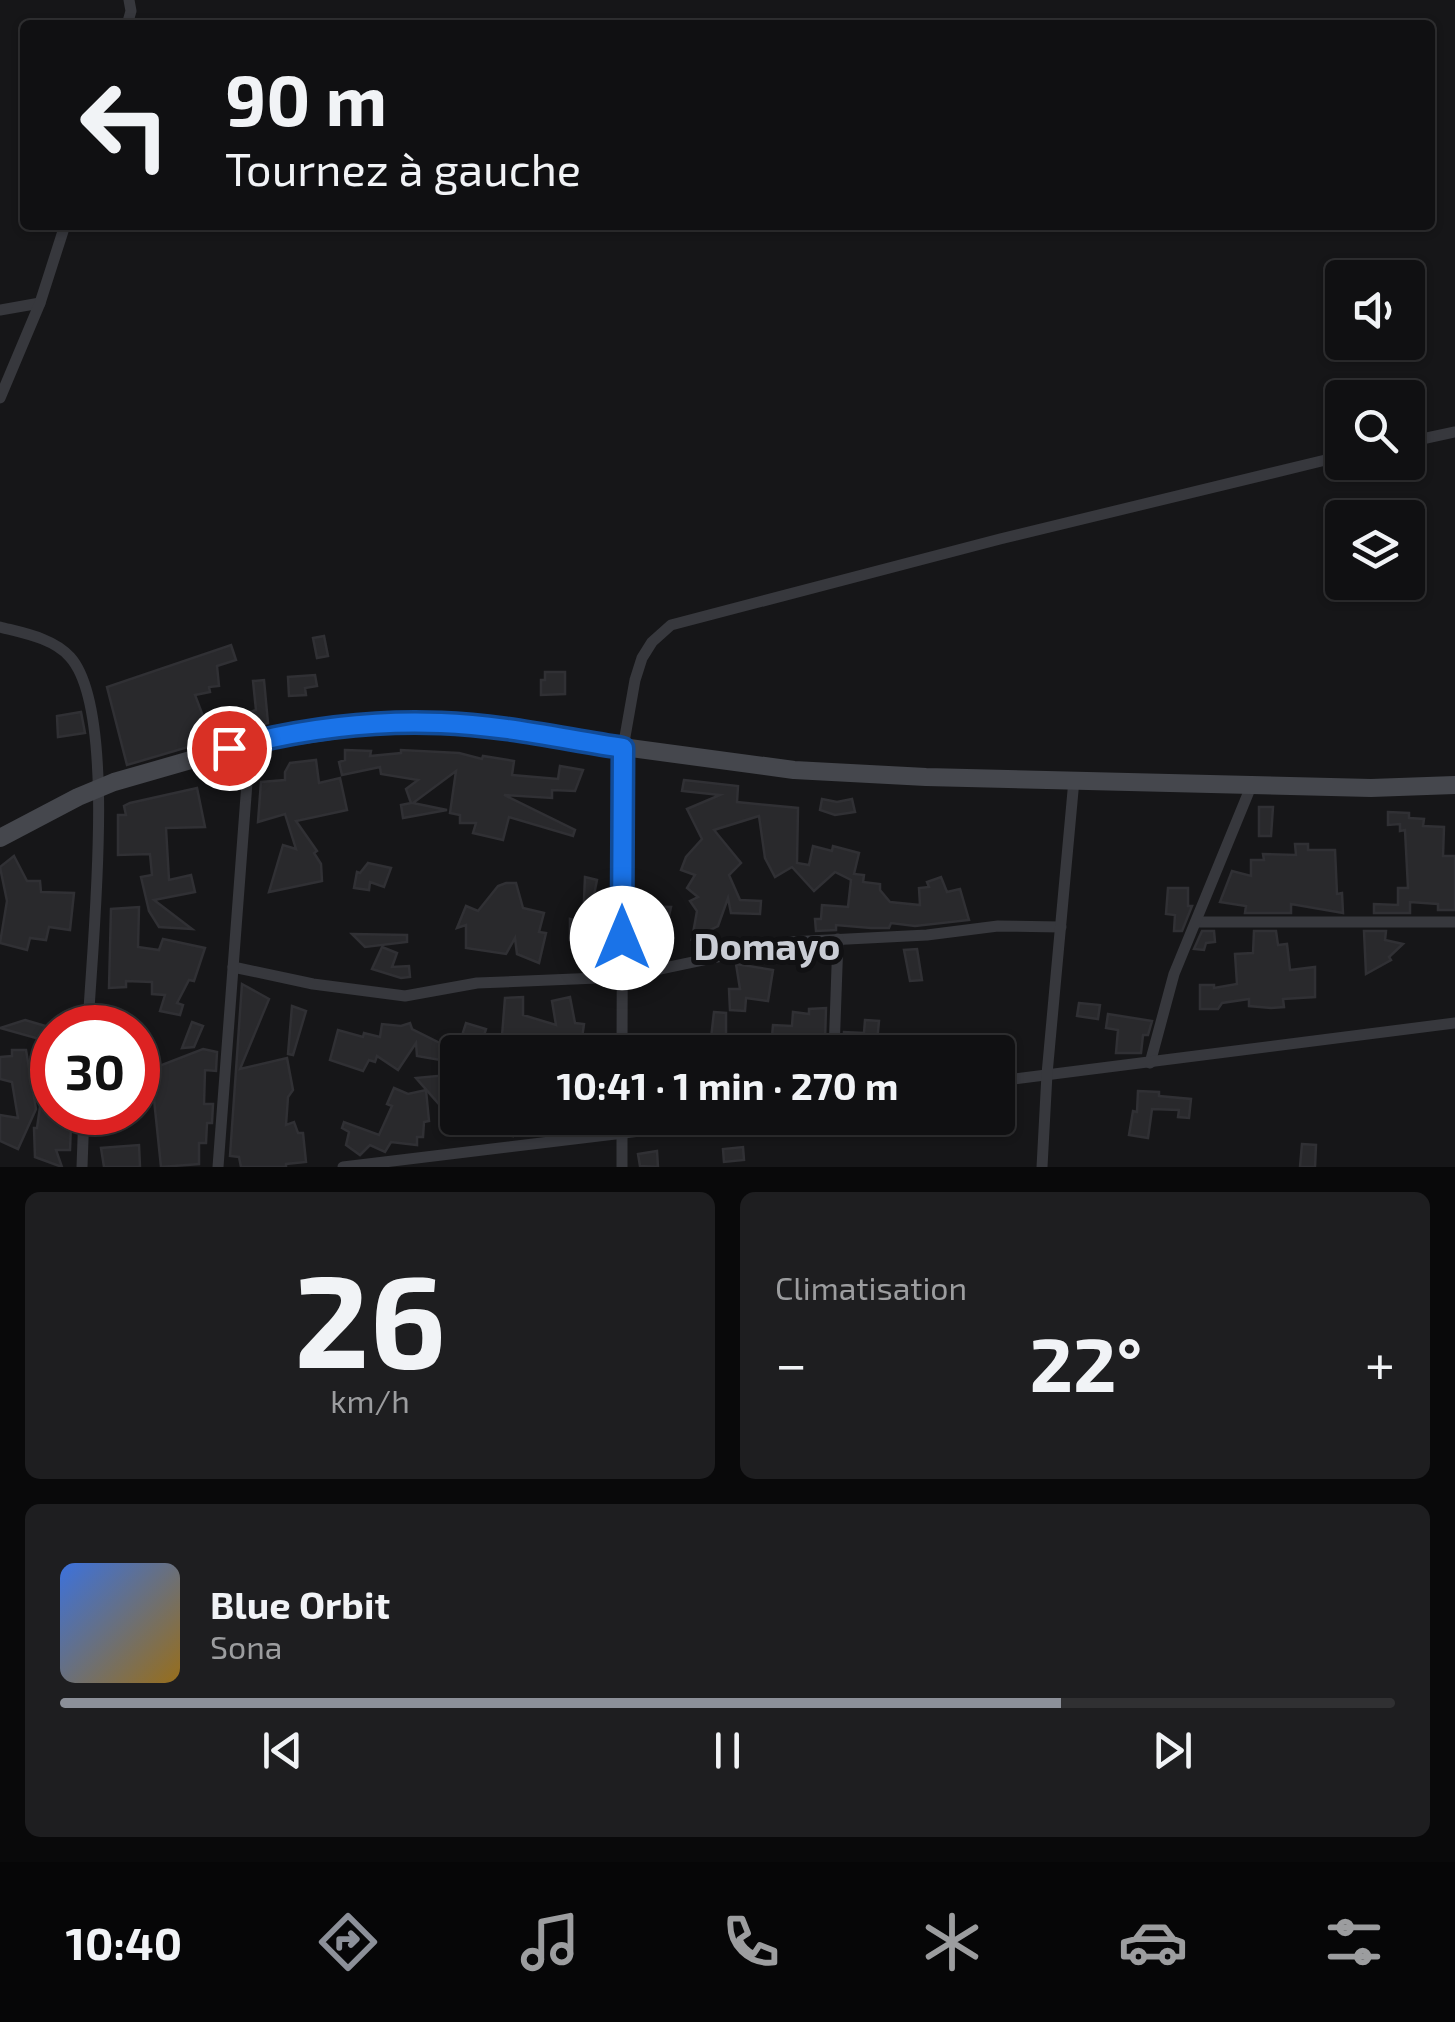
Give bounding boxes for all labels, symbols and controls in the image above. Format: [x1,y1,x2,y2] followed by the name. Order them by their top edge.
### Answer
[225,56,387,140] text: 90 m
[60,60,190,190] icon: left
[225,141,581,195] text: Tournez à gauche
[1325,260,1425,600] map controls
[1325,260,1425,360] button: sound
[1325,380,1425,480] button: search
[1325,500,1425,600] button: layers
[187,706,272,791] pin
[202,721,257,776] icon: arrive
[570,886,674,990] position arrow
[694,922,840,968] district label: Domayo
[30,1005,160,1135] speed limit sign: 30
[557,1062,898,1108] text: 10:41 · 1 min · 270 m
[294,1238,446,1394] text: 26
[775,1268,967,1306] text: Climatisation
[1029,1317,1142,1407] text: 22°
[775,1329,807,1395] text: −
[1365,1329,1395,1395] text: +
[330,1381,410,1419] text: km/h
[210,1581,390,1627] text: Blue Orbit
[210,1627,282,1665] text: Sona
[255,1723,310,1778] icon: previous
[700,1723,755,1778] icon: pause
[1145,1723,1200,1778] icon: next
[313,1907,383,1977] icon: directions
[515,1907,585,1977] icon: music
[716,1907,786,1977] icon: phone
[917,1907,987,1977] icon: climate
[1118,1907,1188,1977] icon: car
[1319,1907,1389,1977] icon: filters
[66,1915,182,1969] text: 10:40

